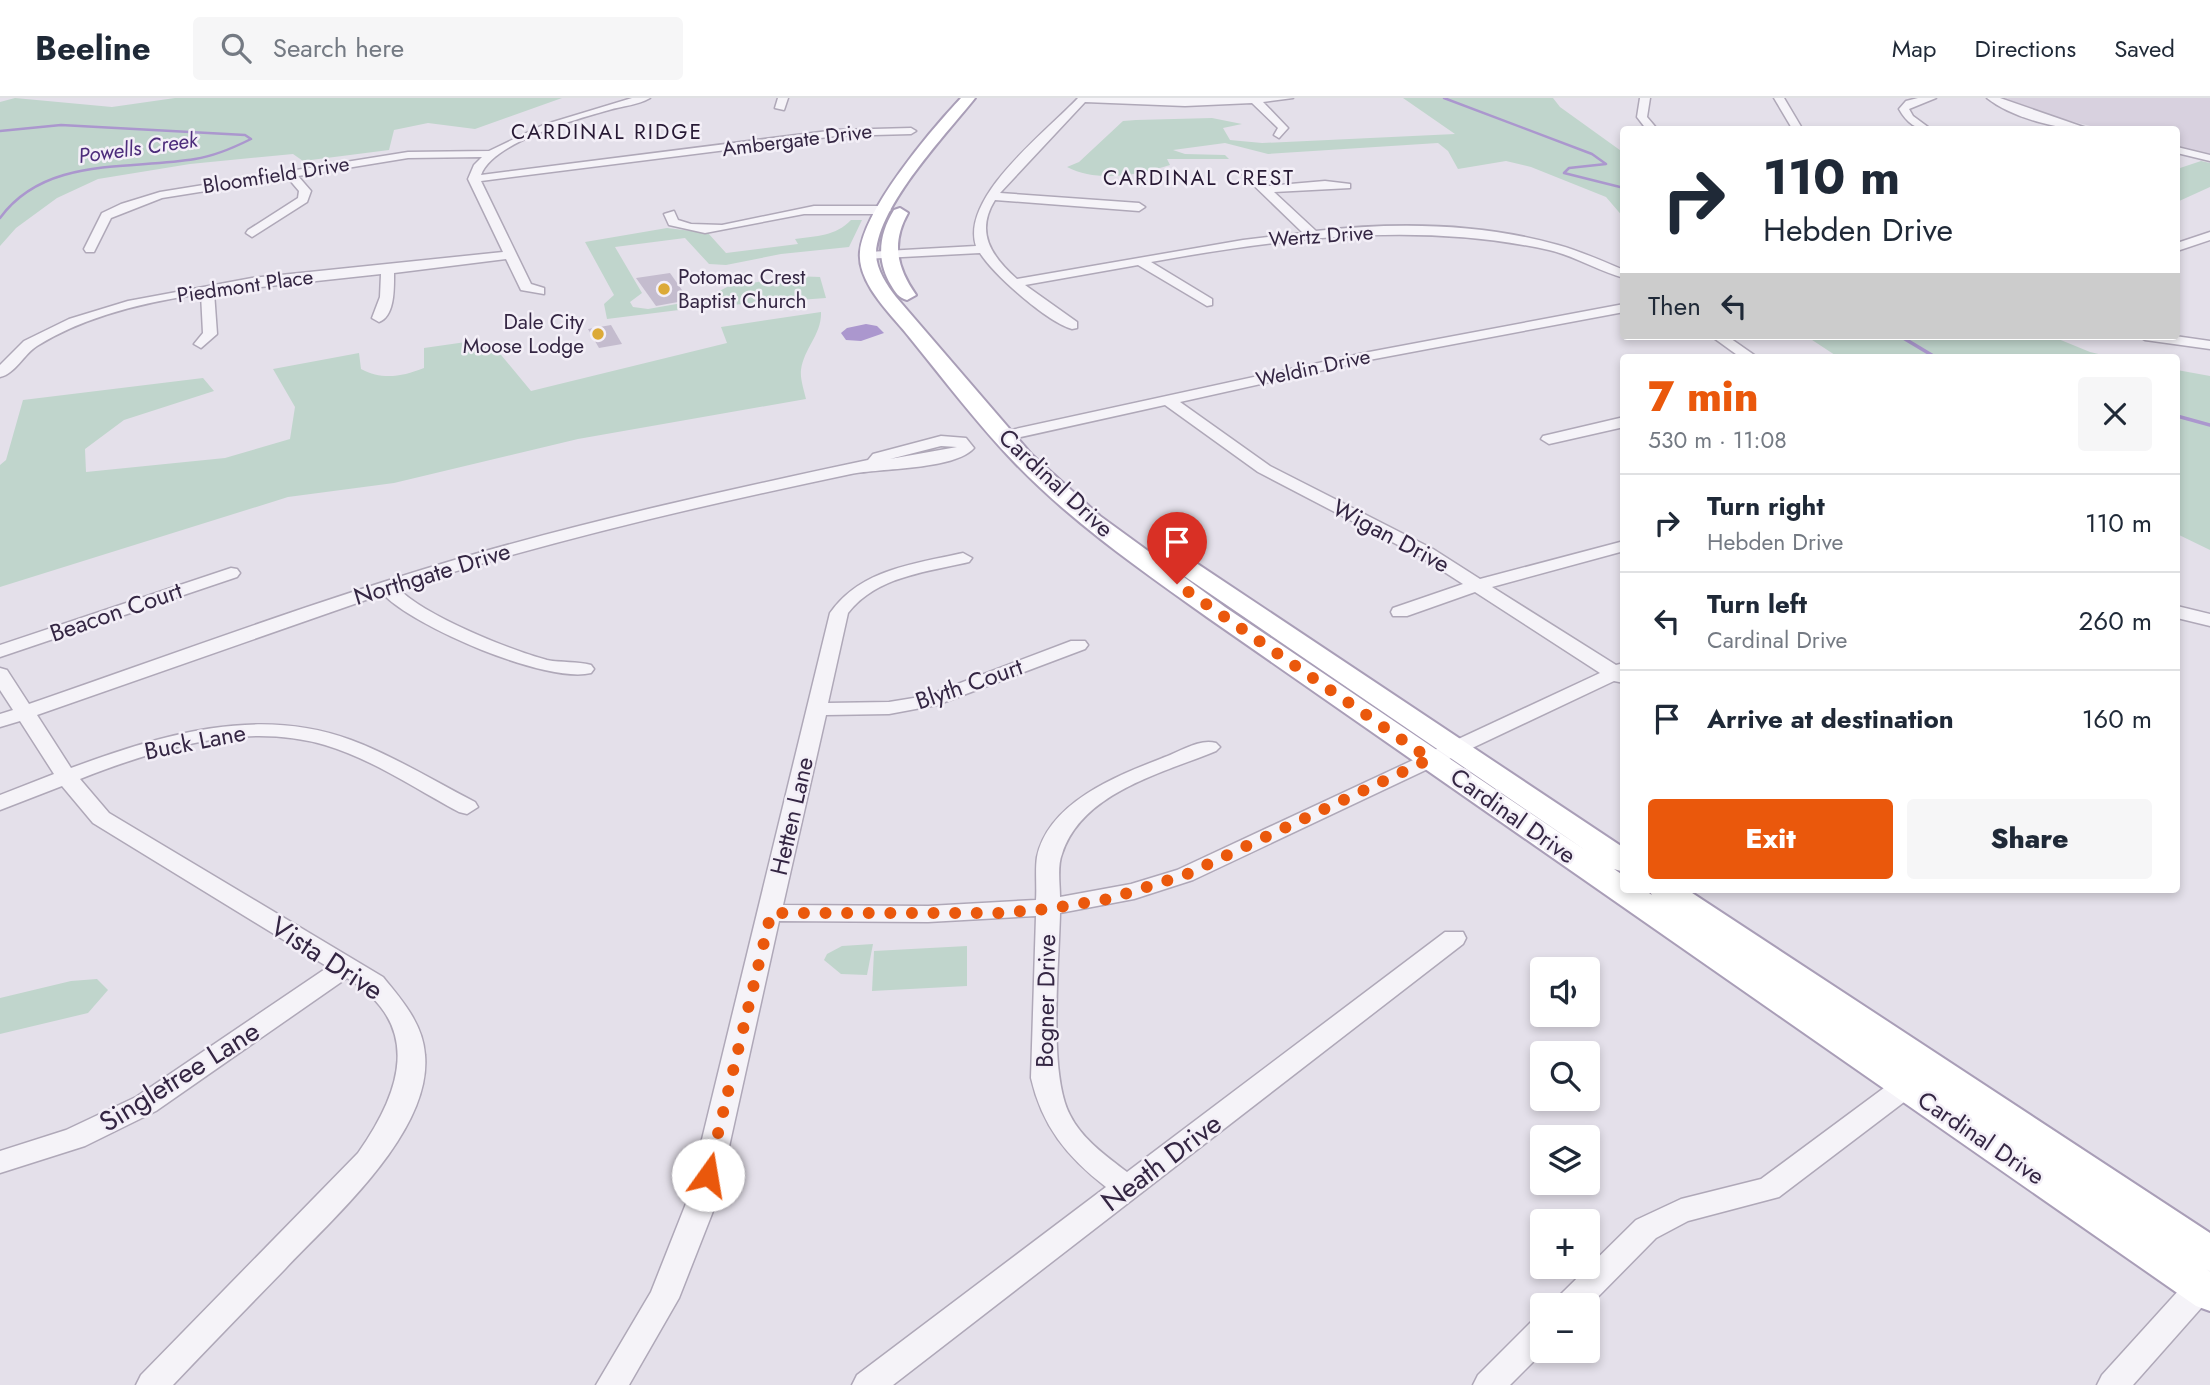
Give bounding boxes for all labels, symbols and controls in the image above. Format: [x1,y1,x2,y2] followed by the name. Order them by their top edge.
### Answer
[193,17,683,80] search box
[35,25,151,72] text: Beeline
[217,29,255,67] icon: search
[273,29,404,67] text: Search here
[1892,31,1937,66] text: Map
[1975,31,2076,66] text: Directions
[2114,31,2175,66] text: Saved
[720,116,874,164] street label: Ambergate Drive
[511,117,703,147] district label: CARDINAL RIDGE
[77,125,200,171] water label: Powells Creek
[1763,142,1900,212] text: 110 m
[201,149,352,201] street label: Bloomfield Drive
[1648,154,1739,245] icon: right
[1103,163,1295,193] district label: CARDINAL CREST
[1763,207,1953,253] text: Hebden Drive
[1268,217,1375,255] street label: Wertz Drive
[175,262,315,310] street label: Piedmont Place
[678,262,806,316] place label: Potomac Crest Baptist Church
[656,281,672,297] marker: Potomac Crest Baptist Church
[1648,287,1701,325] text: Then
[1715,287,1753,325] icon: left
[463,307,585,361] place label: Dale City Moose Lodge
[590,326,606,342] marker: Dale City Moose Lodge
[1253,341,1373,395] street label: Weldin Drive
[1648,366,1758,427] text: 7 min
[2078,377,2152,451] button: close
[991,420,1122,545] street label: Cardinal Drive
[1648,423,1787,457] text: 530 m · 11:08
[1707,487,1825,525] text: Turn right
[1326,490,1456,581] street label: Wigan Drive
[1648,504,1686,542] icon: right
[2085,504,2152,542] text: 110 m
[1147,512,1207,584] pin
[1158,523,1196,561] icon: arrive
[1707,525,1843,559] text: Hebden Drive
[349,533,515,614] street label: Northgate Drive
[45,572,187,651] street label: Beacon Court
[1707,585,1807,623] text: Turn left
[1648,602,1686,640] icon: left
[2079,602,2152,640] text: 260 m
[1707,623,1847,657] text: Cardinal Drive
[911,649,1027,718] street label: Blyth Court
[1648,700,1686,738] icon: arrive
[1707,700,1954,738] text: Arrive at destination
[2082,700,2152,738] text: 160 m
[141,715,249,768] street label: Buck Lane
[761,753,822,879] street label: Hetten Lane
[1443,759,1583,872] street label: Cardinal Drive
[1648,799,1893,879] button: Exit
[1907,799,2152,879] button: Share
[262,906,392,1010] street label: Vista Drive
[1027,934,1064,1068] street label: Bogner Drive
[1530,957,1600,1363] map controls
[1530,957,1600,1027] button: sound
[91,1011,268,1142] street label: Singletree Lane
[1530,1041,1600,1111] button: search
[1911,1082,2052,1193] street label: Cardinal Drive
[1092,1103,1230,1221] street label: Neath Drive
[1530,1125,1600,1195] button: layers
[671,1138,745,1212] position arrow
[1530,1209,1600,1279] button: +
[1530,1293,1600,1363] button: −

